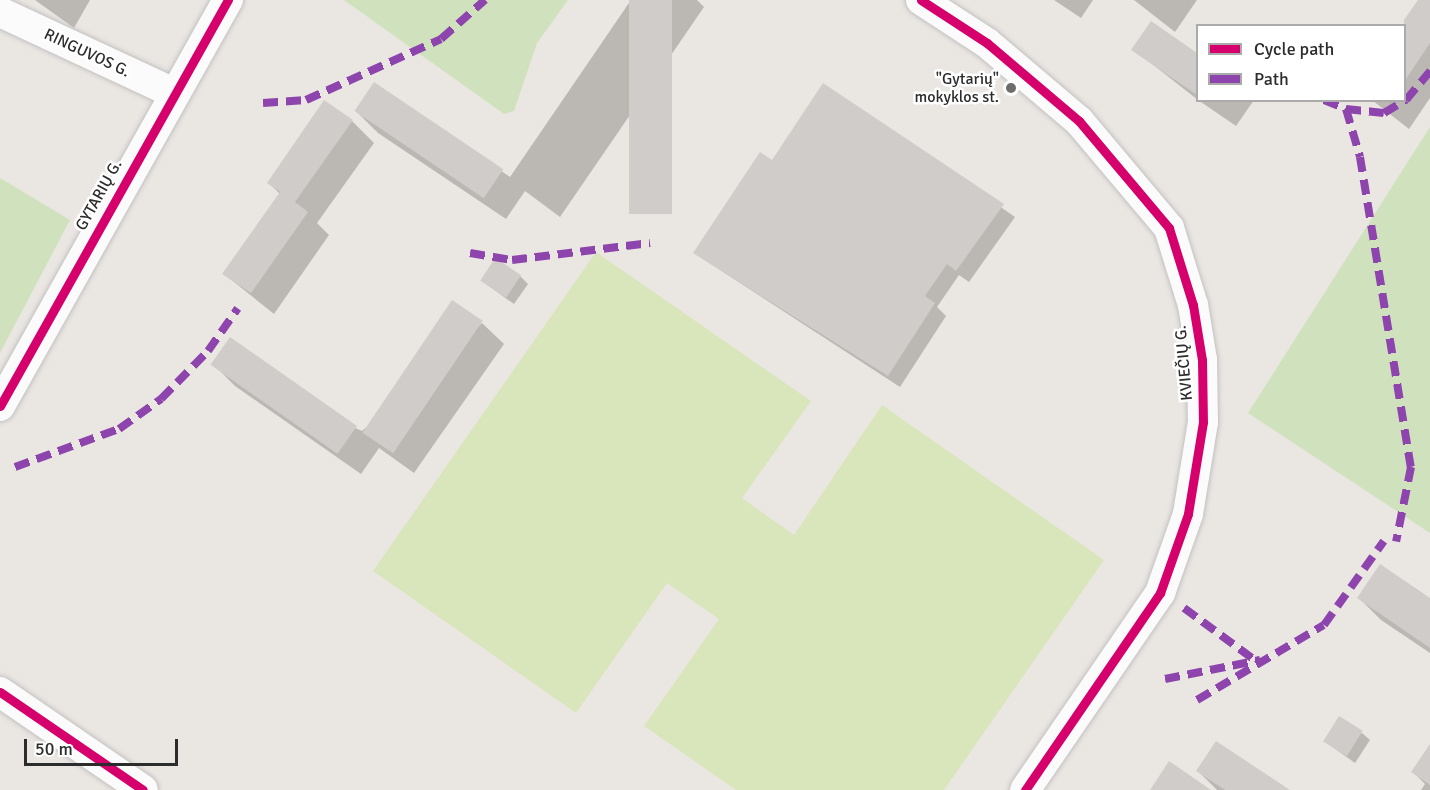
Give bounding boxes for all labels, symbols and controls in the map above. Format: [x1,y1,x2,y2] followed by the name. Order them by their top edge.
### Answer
[1196,24,1406,102] legend
[41,25,133,81] street label: RINGUVOS G.
[1254,38,1334,60] text: Cycle path
[1254,68,1289,90] text: Path
[914,69,999,107] place label: "Gytarių" mokyklos st.
[1004,81,1018,95] marker: "Gytarių" mokyklos st.
[72,156,126,234] street label: GYTARIŲ G.
[1171,325,1197,401] street label: KVIEČIŲ G.
[27,727,182,765] scale bar
[35,738,73,760] text: 50 m

